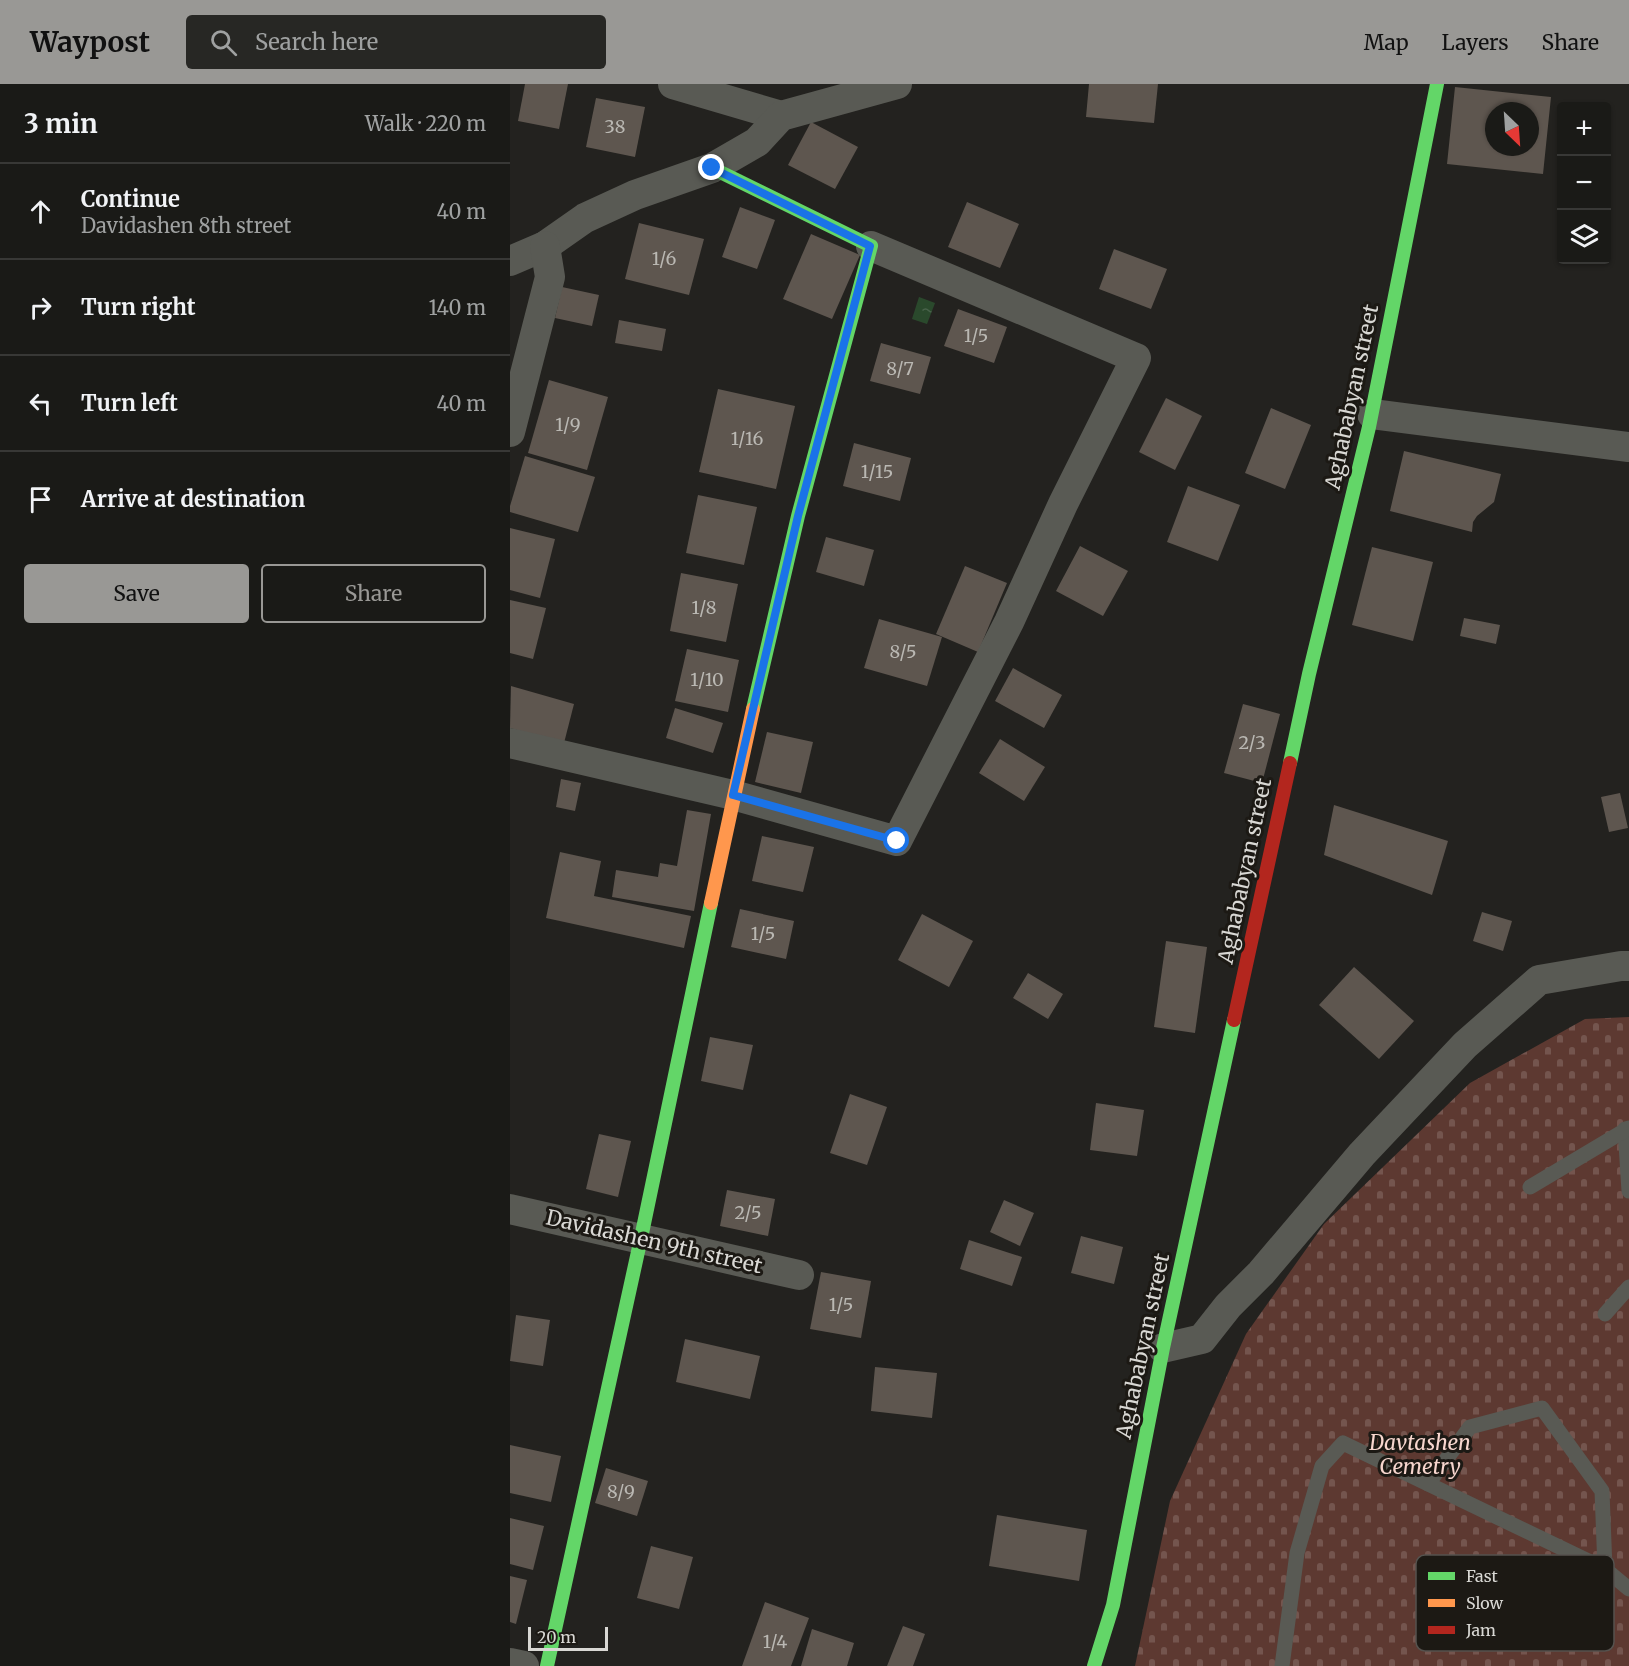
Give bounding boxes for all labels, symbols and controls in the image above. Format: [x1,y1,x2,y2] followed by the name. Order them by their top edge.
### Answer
[186,15,606,69] search box
[30,24,150,60] text: Waypost
[207,26,240,59] icon: search
[255,28,378,56] text: Search here
[1364,29,1409,56] text: Map
[1442,29,1509,56] text: Layers
[1542,29,1599,56] text: Share
[1485,102,1539,156] north arrow
[1557,102,1611,264] map controls
[1557,102,1611,156] button: +
[24,107,98,140] text: 3 min
[365,111,486,136] text: Walk · 220 m
[605,115,625,138] house number: 38
[698,154,724,180] route end
[1557,156,1611,210] button: −
[81,185,180,213] text: Continue
[24,195,57,228] icon: ahead
[436,199,486,224] text: 40 m
[1557,210,1611,264] button: layers
[81,213,291,238] text: Davidashen 8th street
[652,247,676,270] house number: 1/6
[24,291,57,324] icon: right
[81,293,195,321] text: Turn right
[429,295,486,320] text: 140 m
[1318,302,1384,493] street label: Aghababyan street
[964,324,988,347] house number: 1/5
[886,357,914,380] house number: 8/7
[24,387,57,420] icon: left
[81,389,178,417] text: Turn left
[436,391,486,416] text: 40 m
[555,413,581,436] house number: 1/9
[731,427,763,450] house number: 1/16
[861,460,893,483] house number: 1/15
[24,483,57,516] icon: arrive
[81,485,305,513] text: Arrive at destination
[24,564,249,623] button: Save
[261,564,486,623] button: Share
[692,596,716,619] house number: 1/8
[890,640,916,663] house number: 8/5
[690,668,724,691] house number: 1/10
[1238,731,1266,754] house number: 2/3
[1211,776,1277,967] street label: Aghababyan street
[883,827,909,853] route start
[751,922,775,945] house number: 1/5
[734,1201,762,1224] house number: 2/5
[543,1203,765,1280] street label: Davidashen 9th street
[1109,1251,1175,1442] street label: Aghababyan street
[829,1293,853,1316] house number: 1/5
[1368,1429,1471,1480] park label: Davtashen Cemetry
[607,1480,635,1503] house number: 8/9
[1416,1555,1614,1651] legend
[1466,1566,1499,1586] text: Fast
[1466,1593,1504,1613] text: Slow
[1465,1620,1496,1640] text: Jam
[528,1624,608,1652] scale bar
[537,1627,576,1647] text: 20 m
[763,1630,787,1653] house number: 1/4

